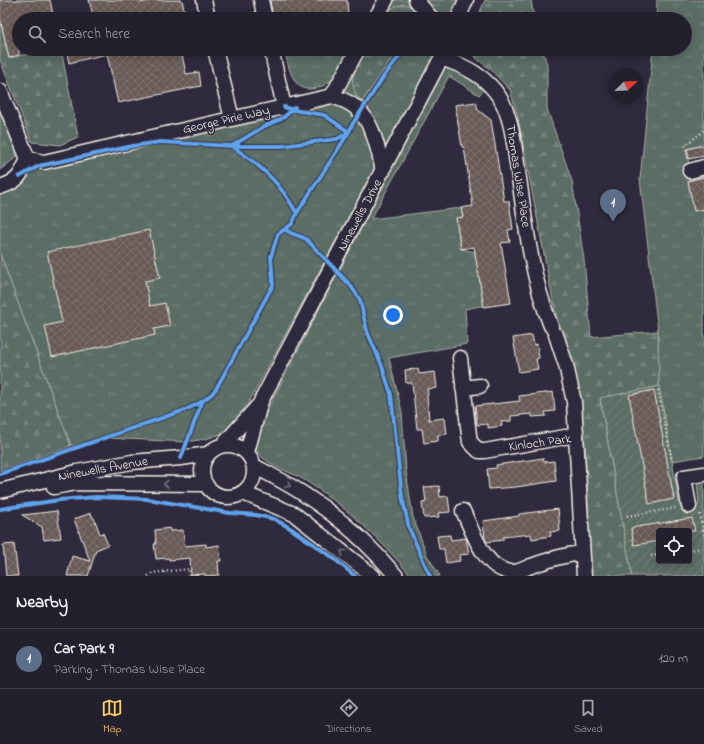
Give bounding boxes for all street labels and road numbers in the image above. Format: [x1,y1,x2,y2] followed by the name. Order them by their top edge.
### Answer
[181,101,272,140] street label: George Pirie Way
[501,123,536,229] street label: Thomas Wise Place
[333,175,387,254] street label: Ninewells Drive
[508,429,573,457] street label: Kinloch Park
[57,452,150,486] street label: Ninewells Avenue

